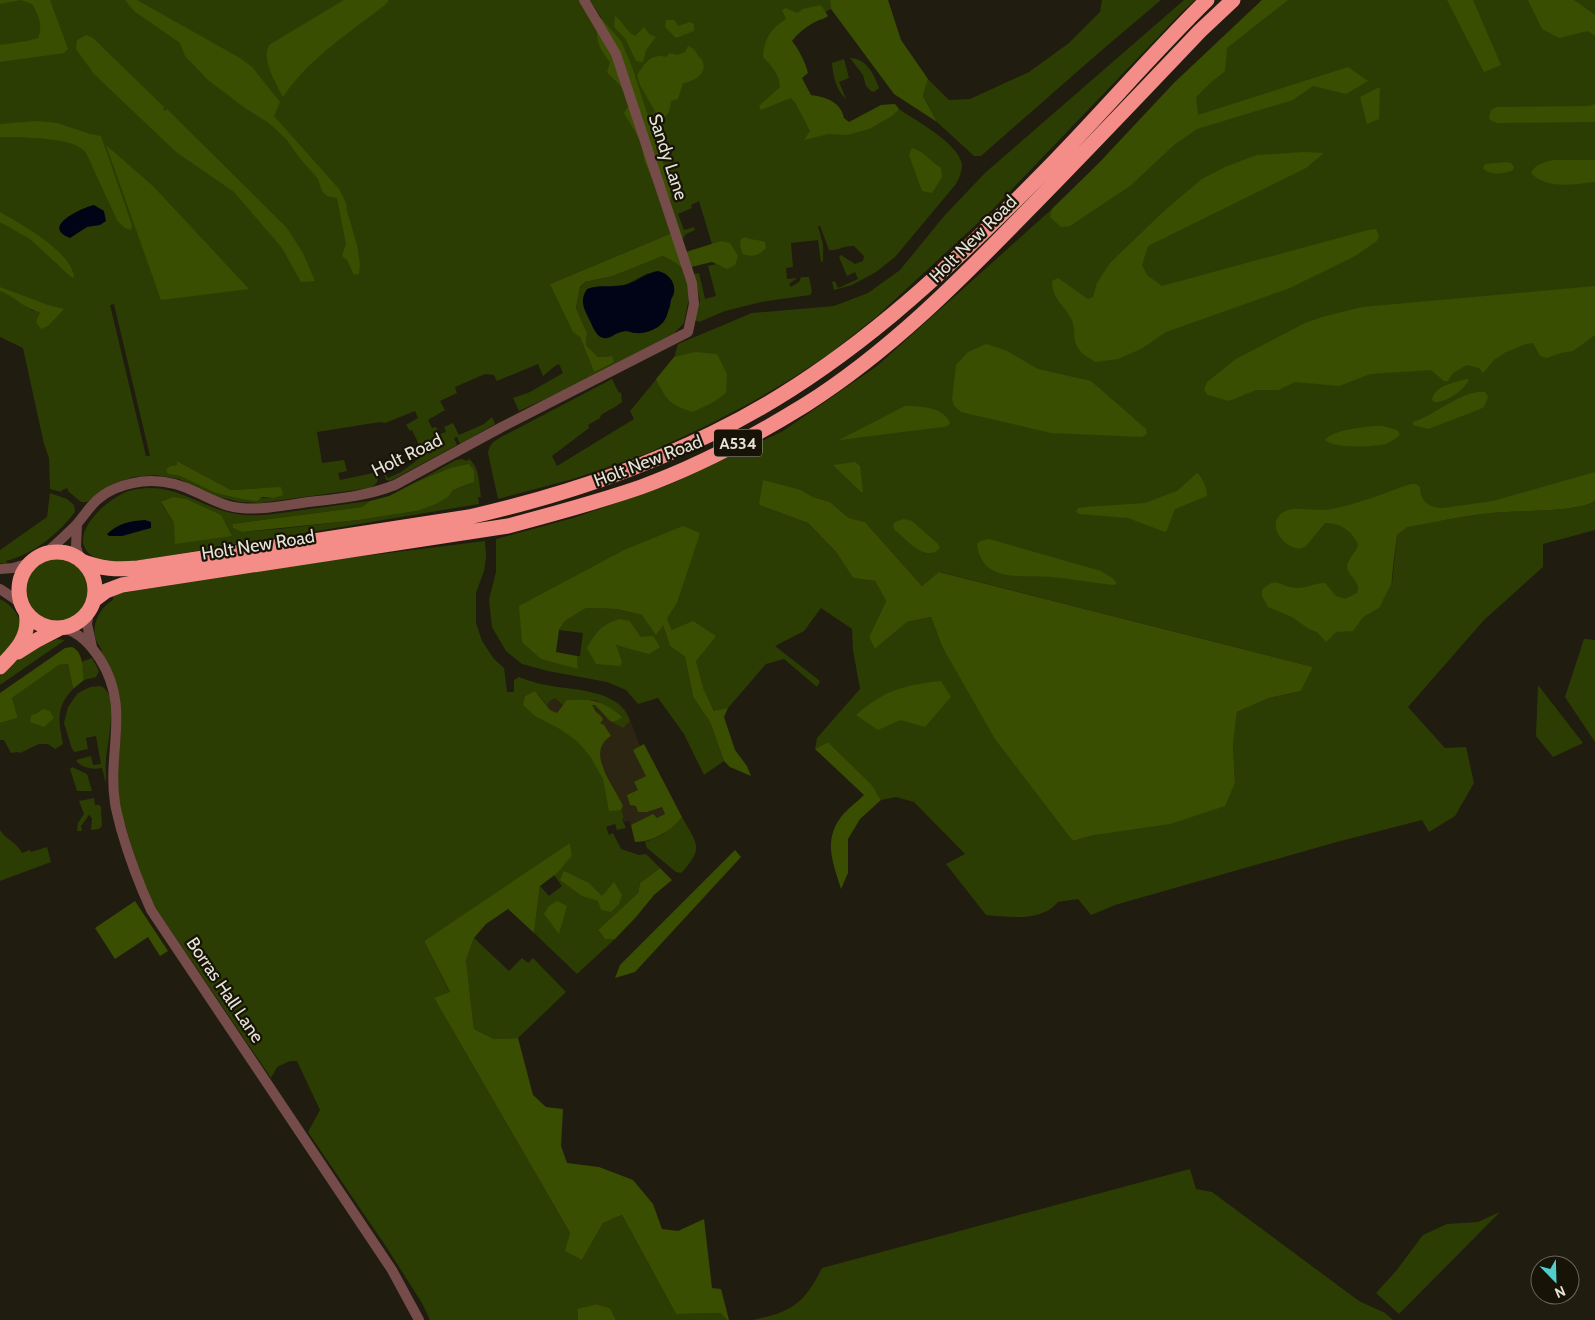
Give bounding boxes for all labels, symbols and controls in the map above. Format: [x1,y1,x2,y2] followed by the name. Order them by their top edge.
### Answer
[644,111,692,203] street label: Sandy Lane
[925,191,1021,287] street label: Holt New Road
[368,429,446,481] street label: Holt Road
[714,429,762,456] road number: A534
[591,430,705,492] street label: Holt New Road
[200,525,316,565] street label: Holt New Road
[182,933,268,1047] street label: Borras Hall Lane
[1530,1255,1580,1305] north arrow
[1552,1282,1568,1302] text: N

